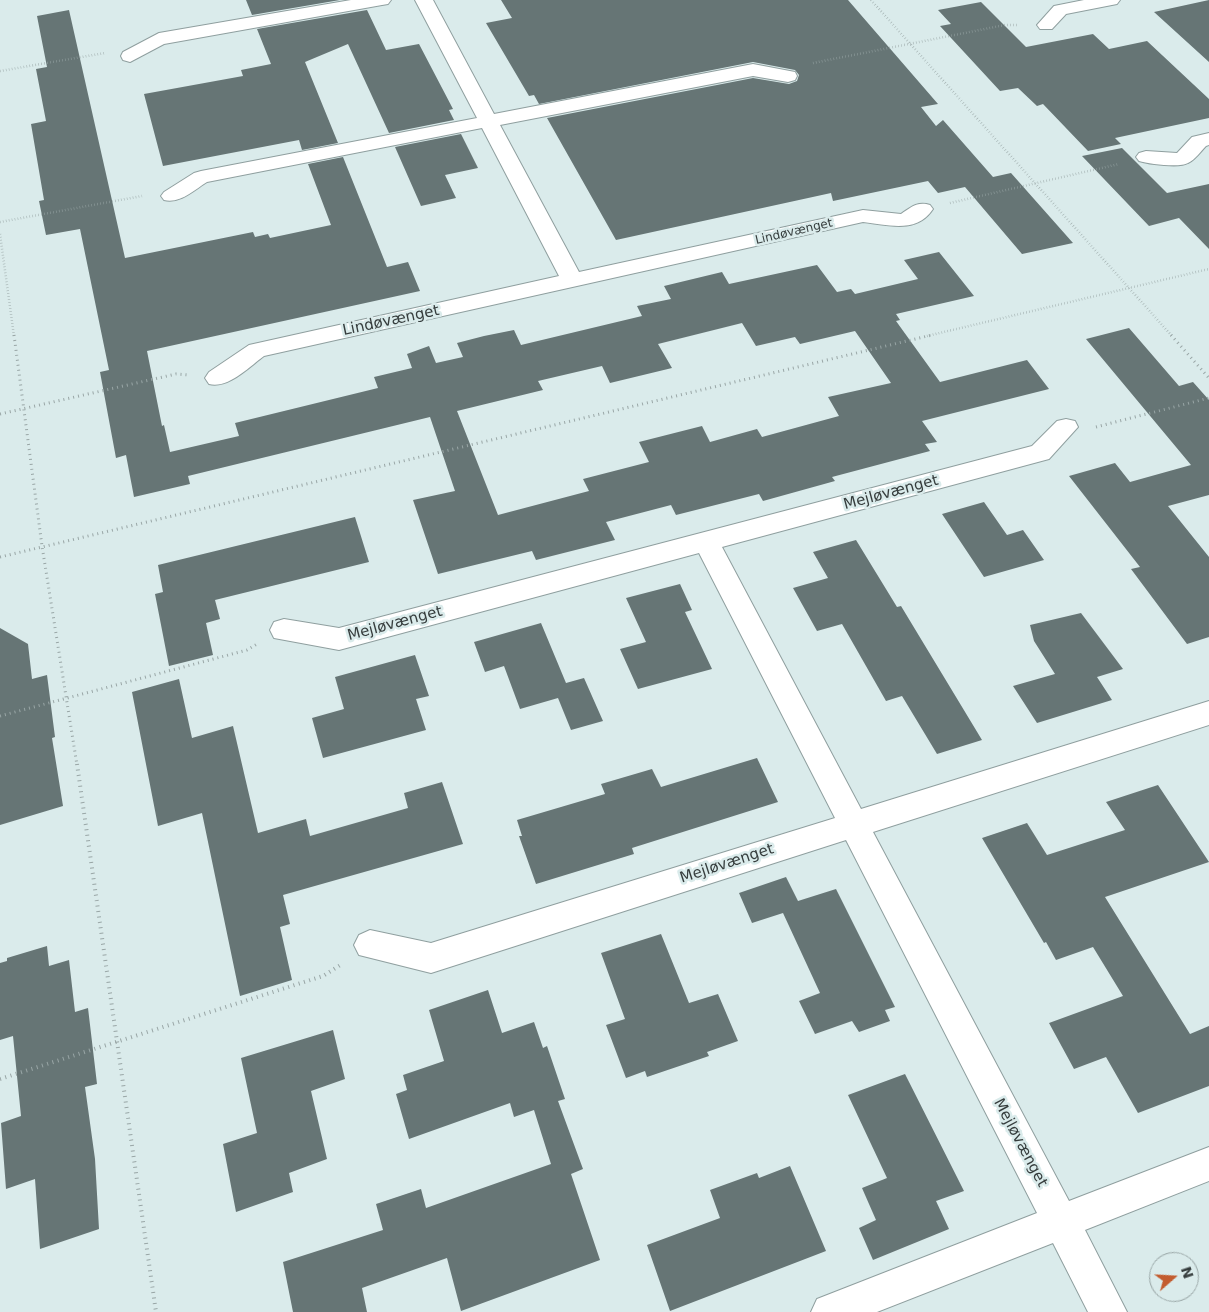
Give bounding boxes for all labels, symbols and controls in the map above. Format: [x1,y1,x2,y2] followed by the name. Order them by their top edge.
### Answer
[754,216,834,248] street label: Lindøvænget
[341,302,441,340] street label: Lindøvænget
[842,472,940,514] street label: Mejløvænget
[346,603,444,645] street label: Mejløvænget
[678,840,776,888] street label: Mejløvænget
[989,1096,1051,1190] street label: Mejløvænget
[1149,1252,1199,1302] north arrow
[1178,1264,1197,1281] text: N

